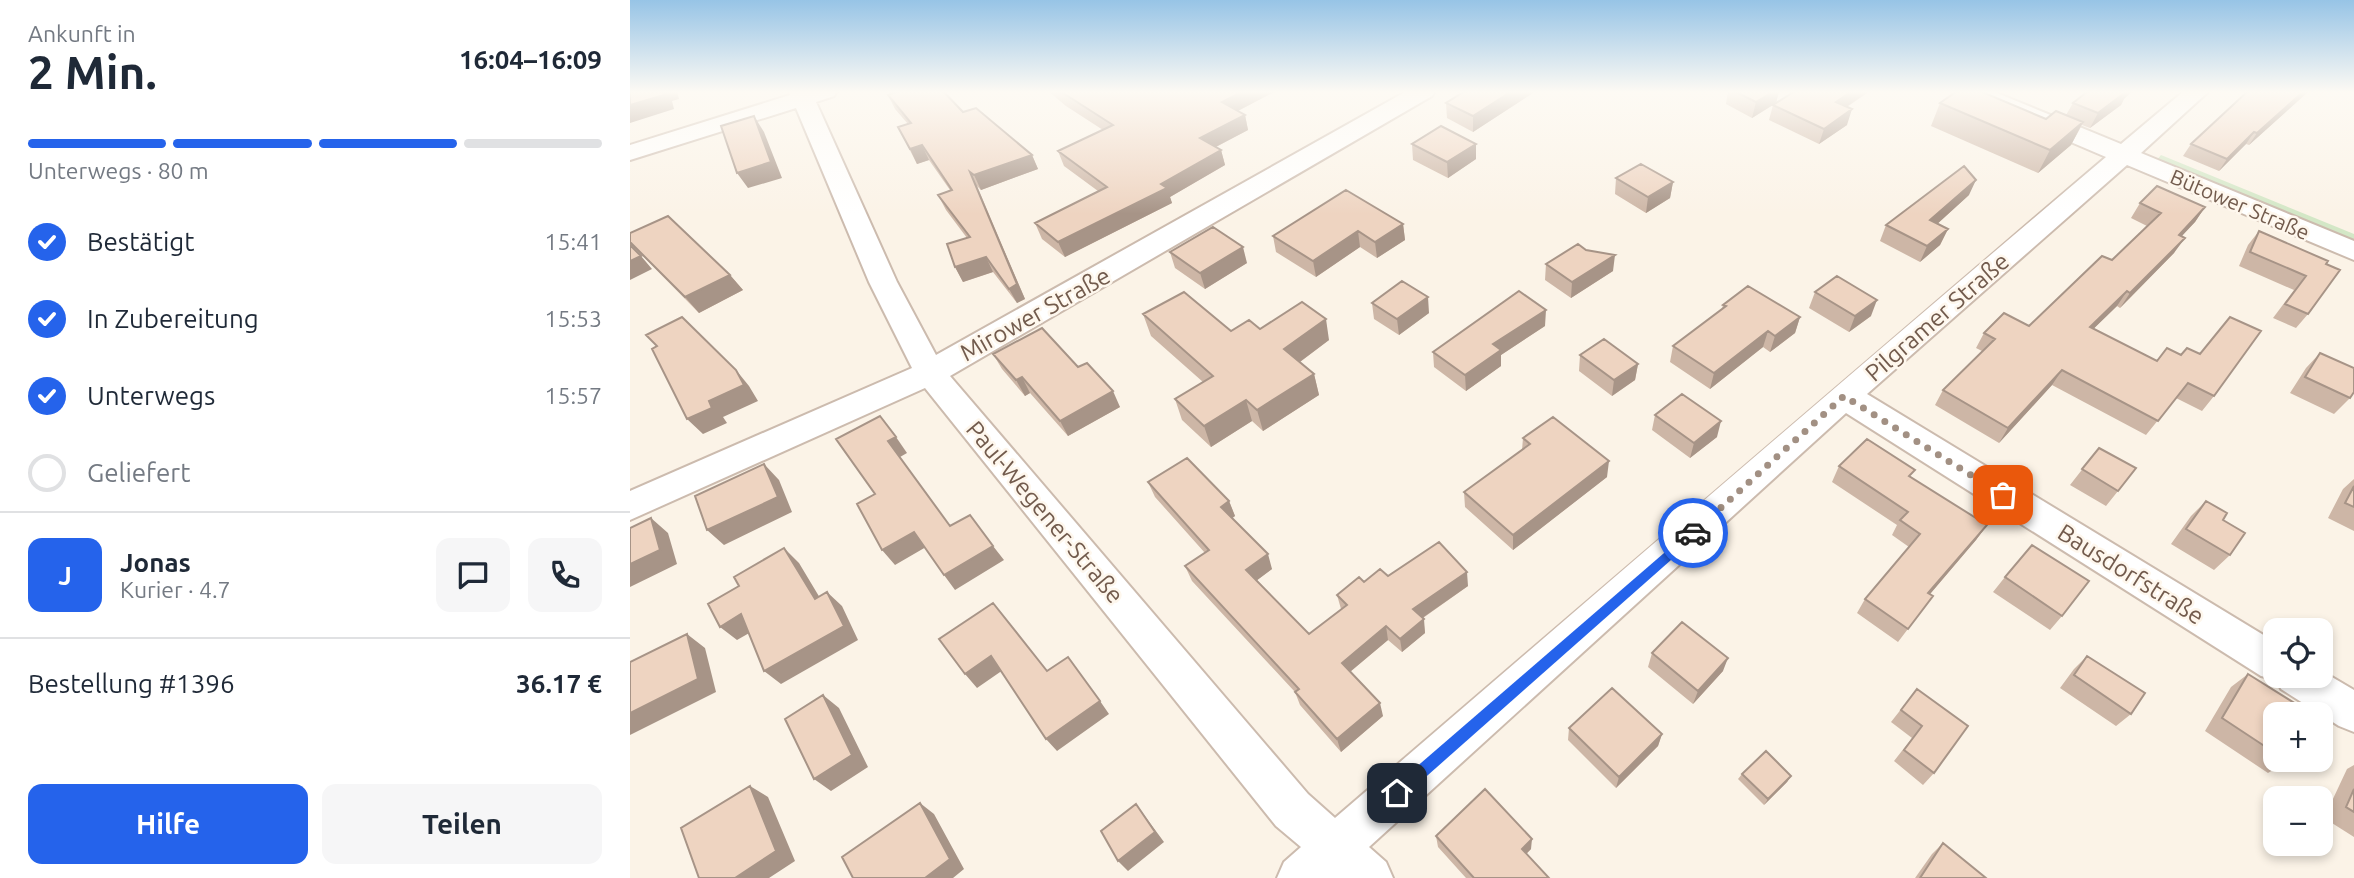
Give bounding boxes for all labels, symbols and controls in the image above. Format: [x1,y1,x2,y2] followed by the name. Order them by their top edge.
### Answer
[28,21,136,46] text: Ankunft in
[459,45,602,74] text: 16:04–16:09
[28,46,157,98] text: 2 Min.
[28,158,209,183] text: Unterwegs · 80 m
[2167,164,2313,244] street label: Bütower Straße
[28,223,66,261] icon: check
[87,227,194,256] text: Bestätigt
[544,229,602,254] text: 15:41
[1860,247,2014,387] street label: Pilgramer Straße
[955,262,1115,366] street label: Mirower Straße
[28,300,66,338] icon: check
[87,304,259,333] text: In Zubereitung
[544,306,602,331] text: 15:53
[28,377,66,415] icon: check
[87,381,215,410] text: Unterwegs
[544,383,602,408] text: 15:57
[961,416,1129,608] street label: Paul-Wegener-Straße
[87,458,190,487] text: Geliefert
[1973,465,2033,525] pin
[1984,476,2022,514] icon: bag
[1658,498,1728,568] courier
[1674,514,1712,552] icon: car
[2053,518,2209,630] street label: Bausdorfstraße
[436,538,510,612] button: chat
[528,538,602,612] button: phone
[120,548,191,577] text: Jonas
[58,561,72,590] text: J
[120,577,231,602] text: Kurier · 4.7
[2263,618,2333,856] map controls
[2263,618,2333,688] button: locate
[28,669,235,698] text: Bestellung #1396
[516,669,602,698] text: 36.17 €
[2263,702,2333,772] button: +
[1367,763,1427,823] pin
[1378,774,1416,812] icon: home
[28,784,308,864] button: Hilfe
[322,784,602,864] button: Teilen
[2263,786,2333,856] button: −

